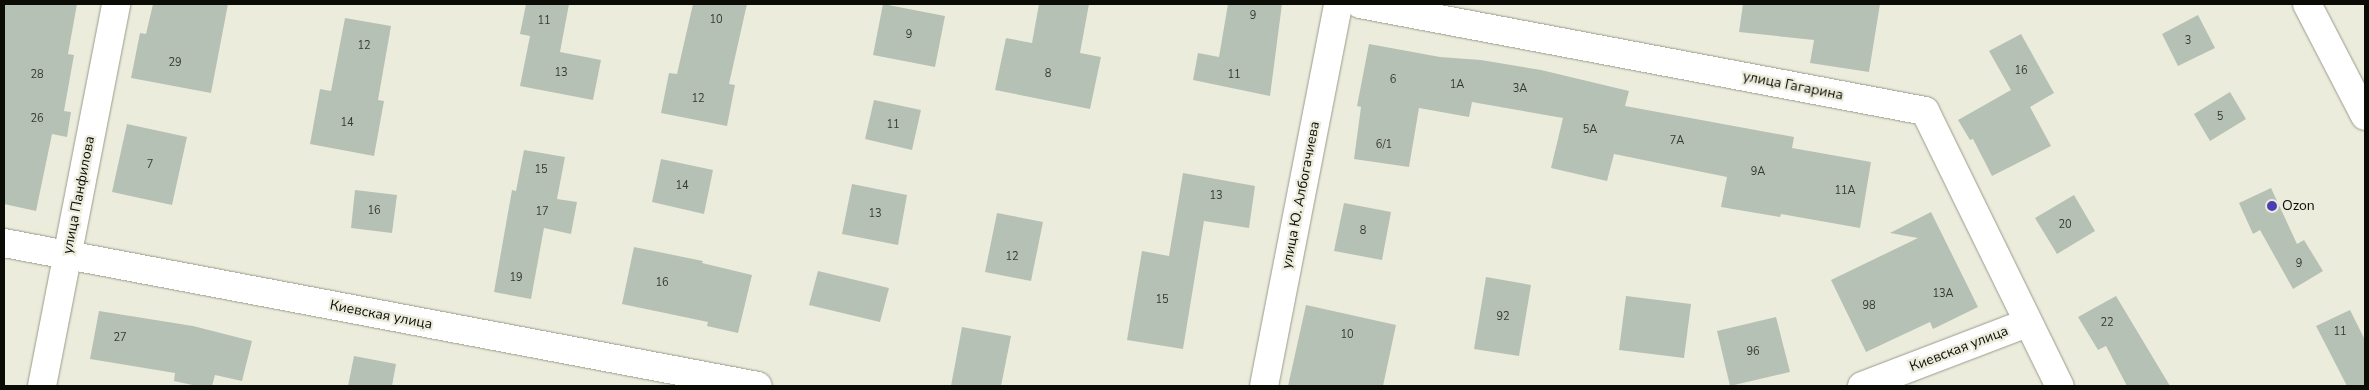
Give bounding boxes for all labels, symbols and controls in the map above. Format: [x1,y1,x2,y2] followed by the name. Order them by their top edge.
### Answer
[1250,9,1256,23] house number: 9
[709,13,723,27] house number: 10
[537,14,551,28] house number: 11
[906,28,912,42] house number: 9
[2185,34,2191,48] house number: 3
[357,39,371,53] house number: 12
[168,56,182,70] house number: 29
[2014,64,2028,78] house number: 16
[554,66,568,80] house number: 13
[1045,67,1051,81] house number: 8
[30,68,44,82] house number: 28
[1227,68,1241,82] house number: 11
[1741,68,1845,104] street label: улица Гагарина
[1390,73,1396,87] house number: 6
[1450,78,1464,92] house number: 1А
[1513,82,1527,96] house number: 3А
[691,92,705,106] house number: 12
[2217,110,2223,124] house number: 5
[30,112,44,126] house number: 26
[340,116,354,130] house number: 14
[886,118,900,132] house number: 11
[1278,120,1324,270] street label: улица Ю. Албогачиева
[1583,123,1597,137] house number: 5А
[1670,134,1684,148] house number: 7А
[59,135,99,255] street label: улица Панфилова
[1376,138,1392,152] house number: 6/1
[147,158,153,172] house number: 7
[534,163,548,177] house number: 15
[1751,165,1765,179] house number: 9А
[675,179,689,193] house number: 14
[1834,184,1856,198] house number: 11А
[1209,189,1223,203] house number: 13
[2282,198,2315,214] place label: Ozon
[2266,200,2278,212] marker: Ozon
[367,204,381,218] house number: 16
[535,205,549,219] house number: 17
[868,207,882,221] house number: 13
[2058,218,2072,232] house number: 20
[1360,224,1366,238] house number: 8
[1005,250,1019,264] house number: 12
[2296,257,2302,271] house number: 9
[509,271,523,285] house number: 19
[655,276,669,290] house number: 16
[1932,287,1954,301] house number: 13А
[1155,293,1169,307] house number: 15
[328,297,434,333] street label: Киевская улица
[1862,299,1876,313] house number: 98
[1496,310,1510,324] house number: 92
[2100,316,2114,330] house number: 22
[1907,323,2011,375] street label: Киевская улица
[2333,325,2347,339] house number: 11
[1340,328,1354,342] house number: 10
[113,331,127,345] house number: 27
[1746,345,1760,359] house number: 96

